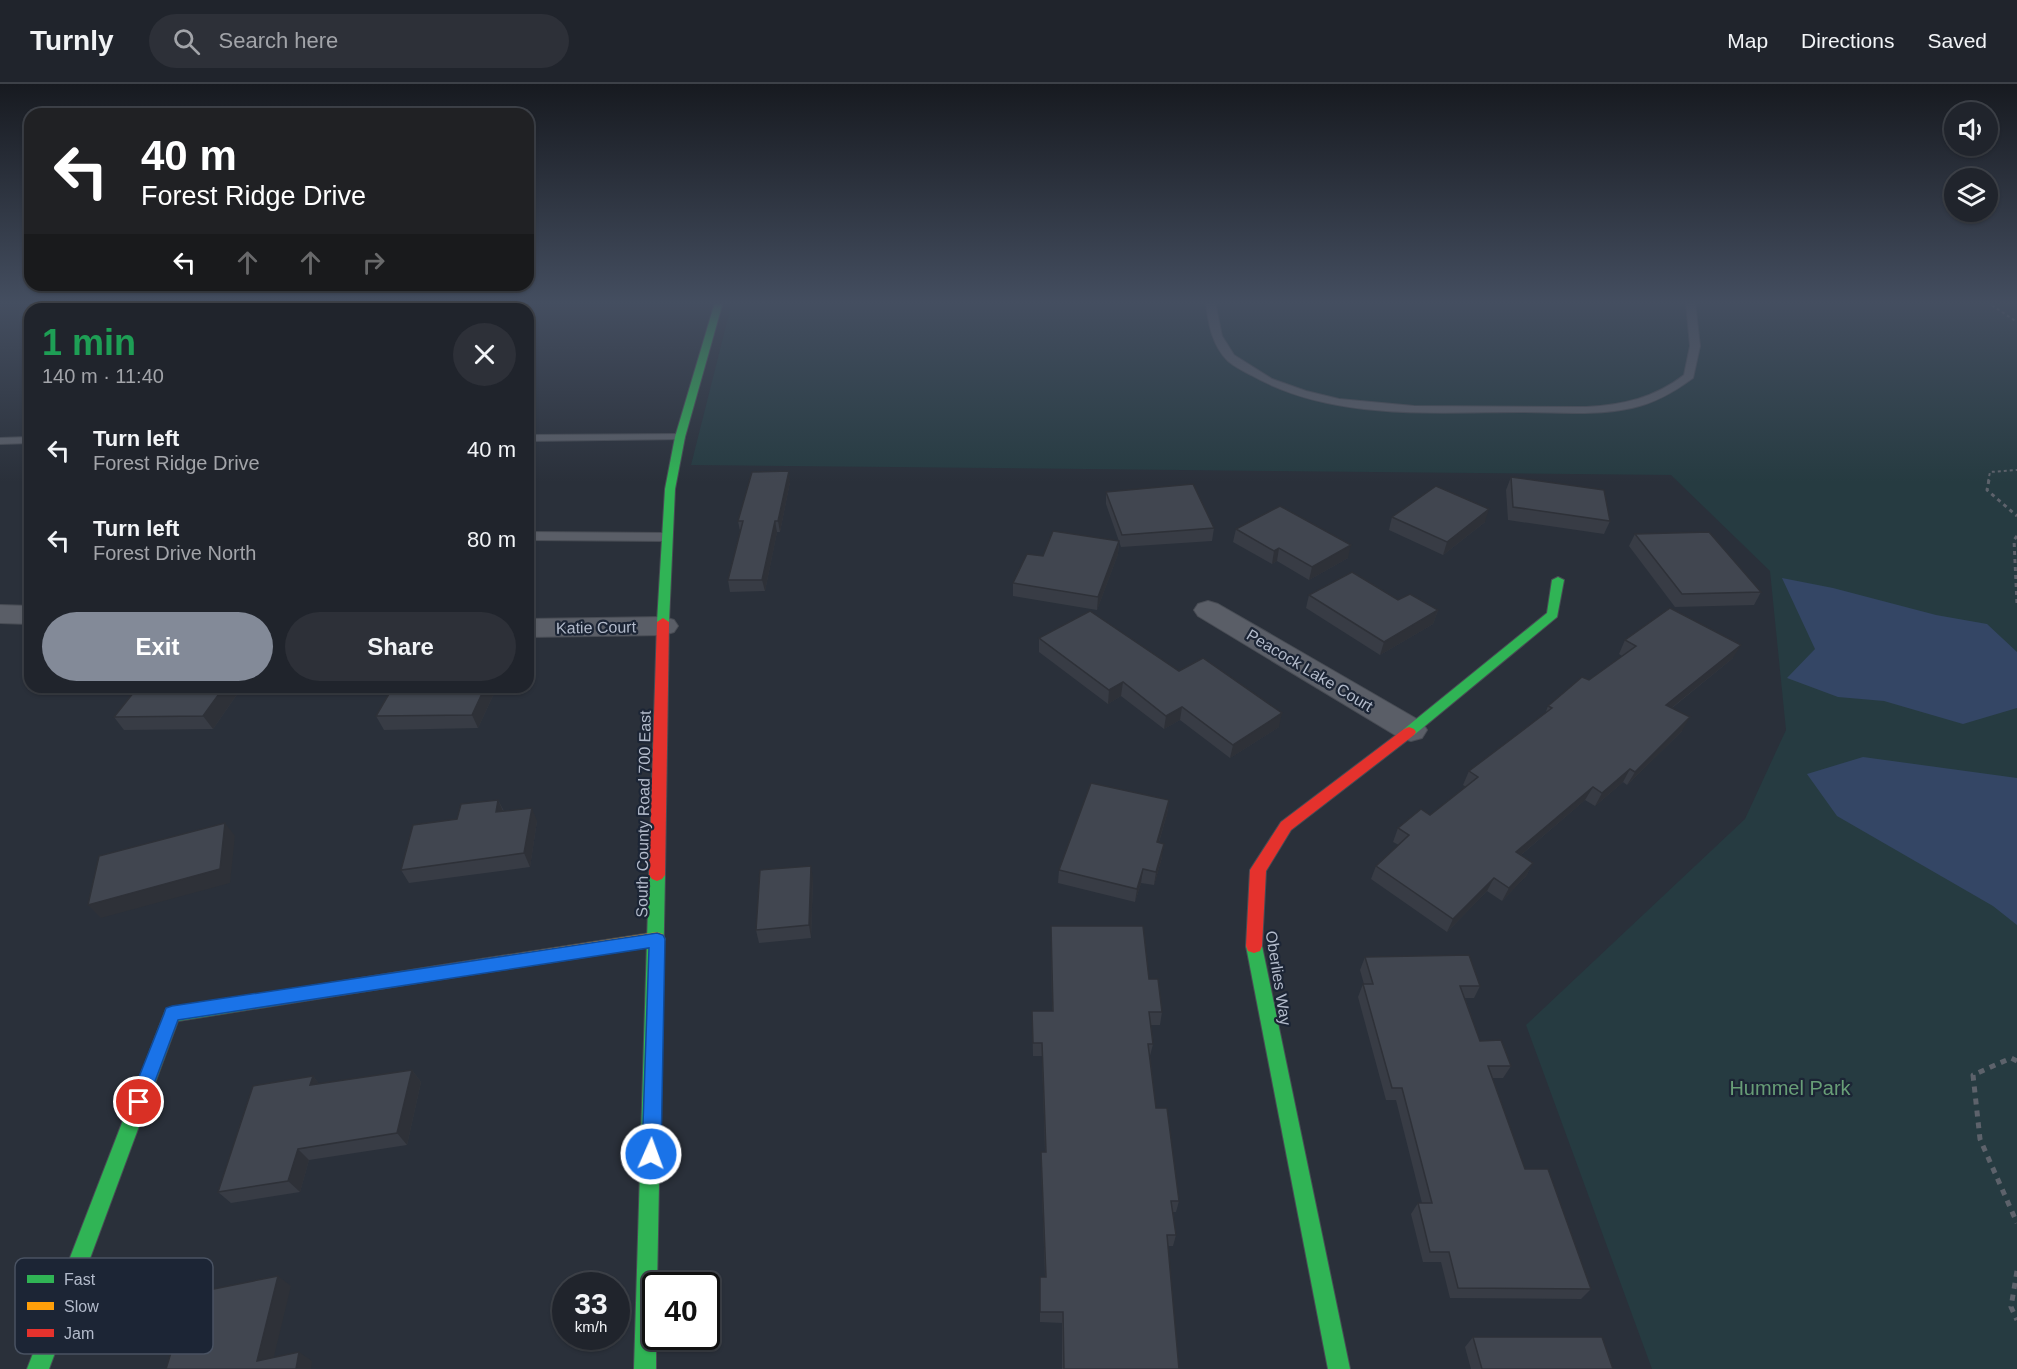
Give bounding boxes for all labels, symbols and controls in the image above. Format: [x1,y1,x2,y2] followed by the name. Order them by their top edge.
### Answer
[149,14,569,68] search box
[30,25,113,56] text: Turnly
[170,25,203,58] icon: search
[218,28,338,53] text: Search here
[1727,29,1768,52] text: Map
[1801,29,1894,52] text: Directions
[1927,29,1987,52] text: Saved
[1944,102,1998,222] map controls
[1944,102,1998,156] button: sound
[42,132,120,210] icon: left
[141,132,237,179] text: 40 m
[1944,168,1998,222] button: layers
[141,181,366,211] text: Forest Ridge Drive
[168,246,201,279] icon: left
[231,246,264,279] icon: ahead
[294,246,327,279] icon: ahead
[357,246,390,279] icon: right
[42,322,136,363] text: 1 min
[453,323,516,386] button: close
[42,365,164,387] text: 140 m · 11:40
[93,426,179,451] text: Turn left
[42,434,75,467] icon: left
[467,437,516,462] text: 40 m
[93,452,260,474] text: Forest Ridge Drive
[93,516,179,541] text: Turn left
[42,524,75,557] icon: left
[467,527,516,552] text: 80 m
[93,542,256,564] text: Forest Drive North
[42,612,273,681] button: Exit
[285,612,516,681] button: Share
[556,618,637,637] street label: Katie Court
[1244,626,1376,715] street label: Peacock Lake Court
[633,710,654,918] street label: South County Road 700 East
[1263,930,1294,1027] street label: Oberlies Way
[113,1076,164,1127] pin
[1729,1077,1852,1099] park label: Hummel Park
[122,1085,155,1118] icon: arrive
[619,1122,683,1186] position arrow
[15,1258,213,1354] legend
[64,1271,96,1288] text: Fast
[642,1272,720,1350] speed limit sign: 40
[574,1287,608,1320] text: 33
[64,1298,99,1315] text: Slow
[575,1318,607,1335] text: km/h
[64,1325,94,1342] text: Jam

